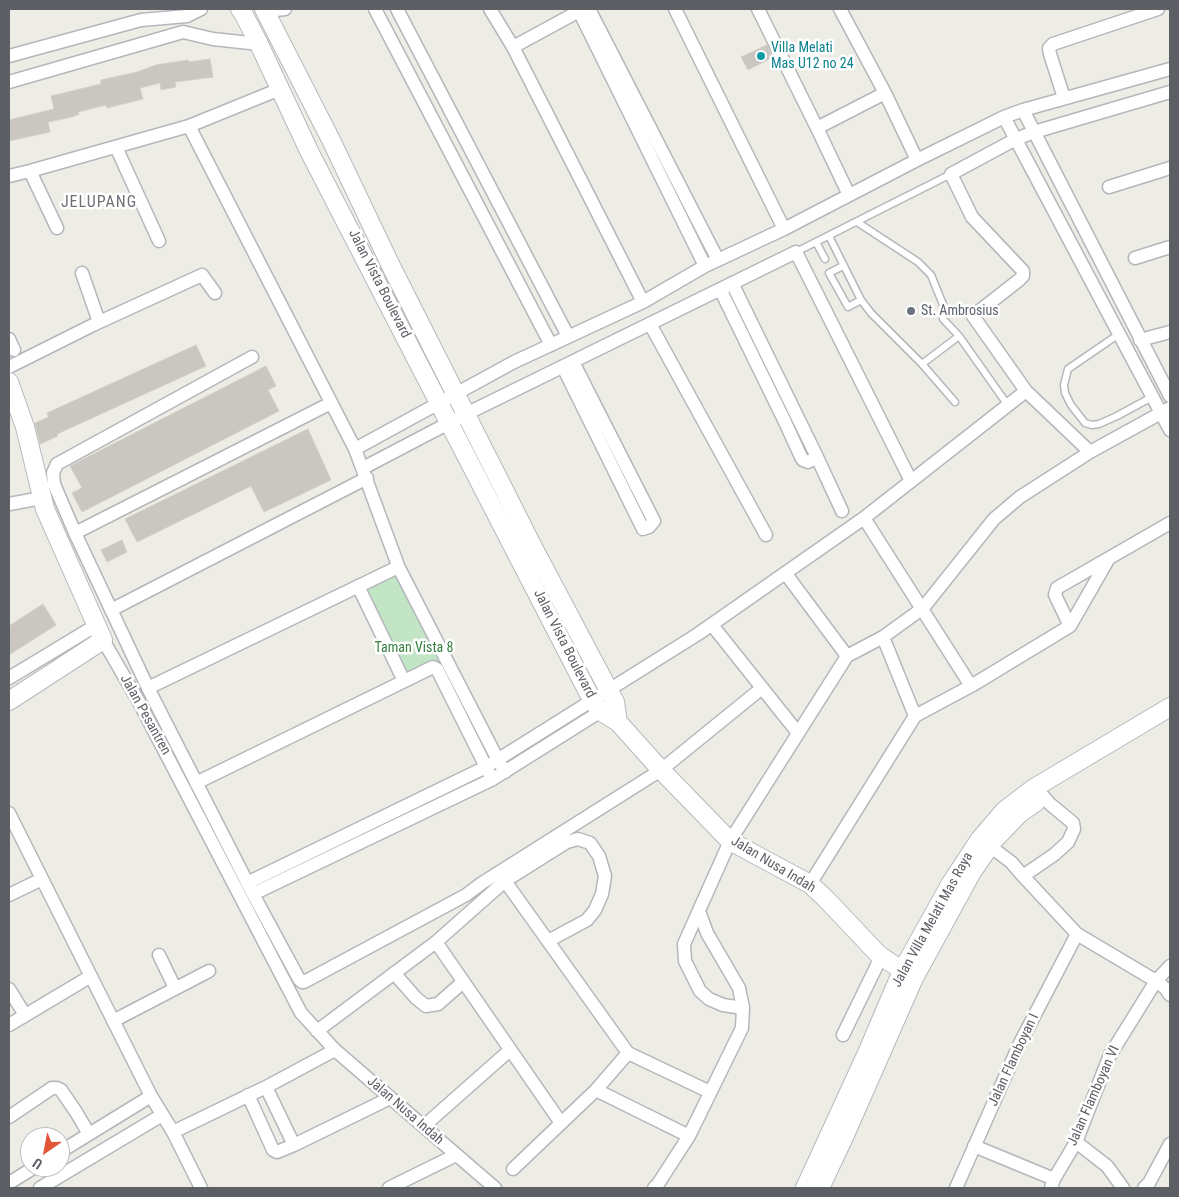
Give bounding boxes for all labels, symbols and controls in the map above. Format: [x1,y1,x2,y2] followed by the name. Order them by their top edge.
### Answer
[771,40,854,72] place label: Villa Melati Mas U12 no 24
[755,50,767,62] marker: Villa Melati Mas U12 no 24
[60,193,138,213] district label: JELUPANG
[344,227,414,341] street label: Jalan Vista Boulevard
[921,303,999,319] place label: St. Ambrosius
[905,305,917,317] marker: St. Ambrosius
[529,587,599,701] street label: Jalan Vista Boulevard
[375,640,453,656] park label: Taman Vista 8
[116,672,174,758] street label: Jalan Pesantren
[728,833,818,897] street label: Jalan Nusa Indah
[889,850,977,990] street label: Jalan Villa Melati Mas Raya
[985,1011,1043,1109] street label: Jalan Flamboyan I
[1064,1043,1124,1149] street label: Jalan Flamboyan VI
[363,1073,447,1149] street label: Jalan Nusa Indah
[20,1127,70,1177] north arrow
[30,1155,45,1173] text: U

